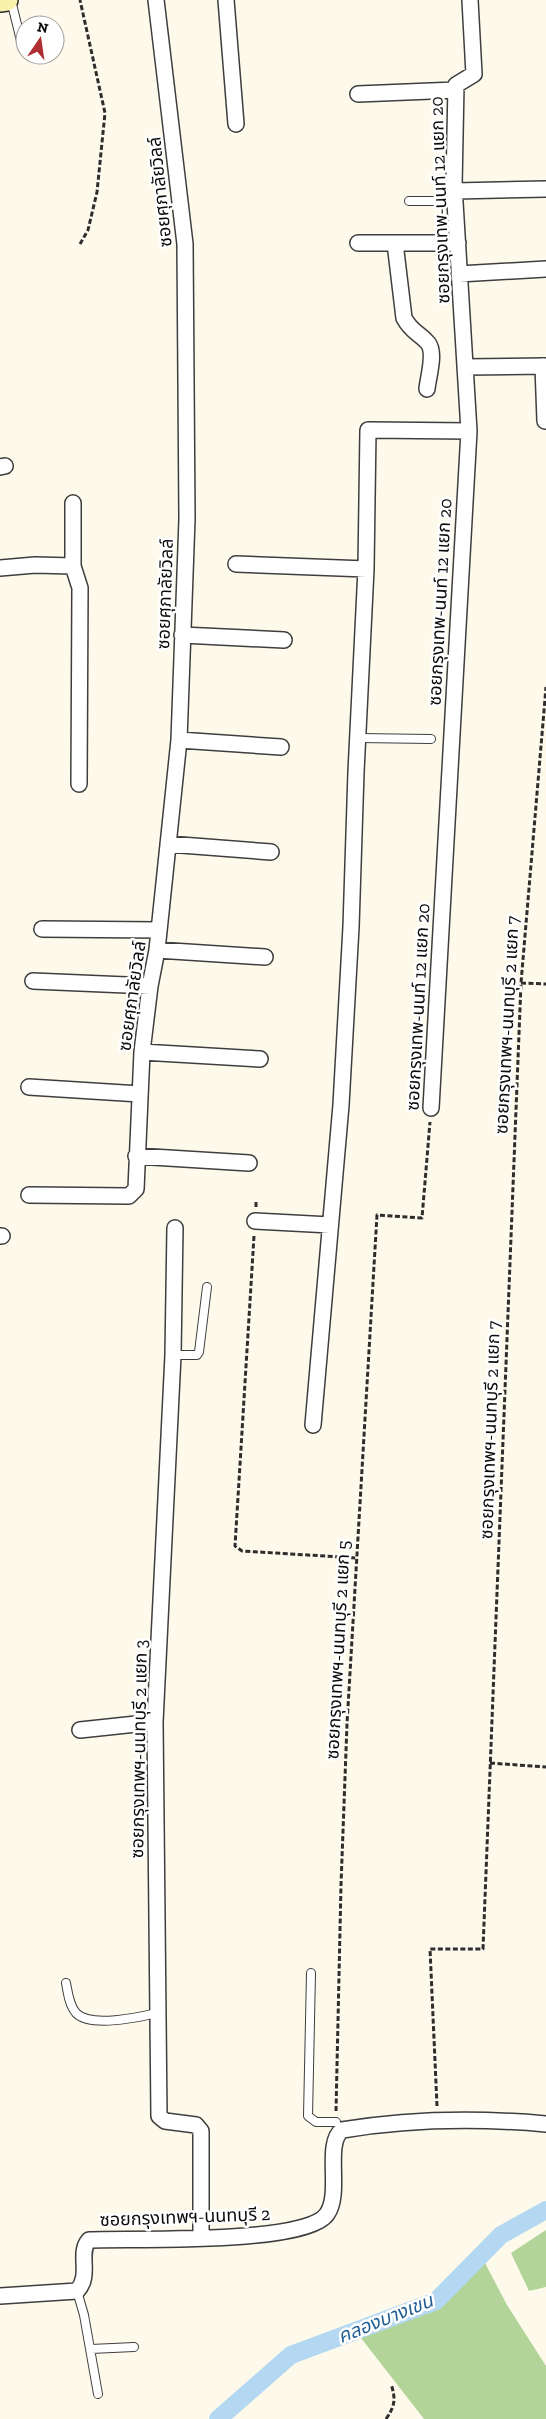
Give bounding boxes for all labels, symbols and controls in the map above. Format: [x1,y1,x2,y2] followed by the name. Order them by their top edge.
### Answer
[15,15,65,65] north arrow
[36,18,50,37] text: N
[425,96,455,304] street label: ซอยกรุงเทพ-นนท์ 12 แยก 20
[143,136,177,248] street label: ซอยศุภาลัยวิลล์
[424,498,456,706] street label: ซอยกรุงเทพ-นนท์ 12 แยก 20
[152,538,178,650] street label: ซอยศุภาลัยวิลล์
[402,903,434,1111] street label: ซอยกรุงเทพ-นนท์ 12 แยก 20
[490,915,524,1135] street label: ซอยกรุงเทพฯ-นนทบุรี 2 แยก 7
[113,940,151,1052] street label: ซอยศุภาลัยวิลล์
[475,1320,505,1540] street label: ซอยกรุงเทพฯ-นนทบุรี 2 แยก 7
[321,1540,355,1760] street label: ซอยกรุงเทพฯ-นนทบุรี 2 แยก 5
[126,1639,152,1859] street label: ซอยกรุงเทพฯ-นนทบุรี 2 แยก 3
[99,2203,271,2231] street label: ซอยกรุงเทพฯ-นนทบุรี 2
[334,2288,437,2348] water label: คลองบางเขน

